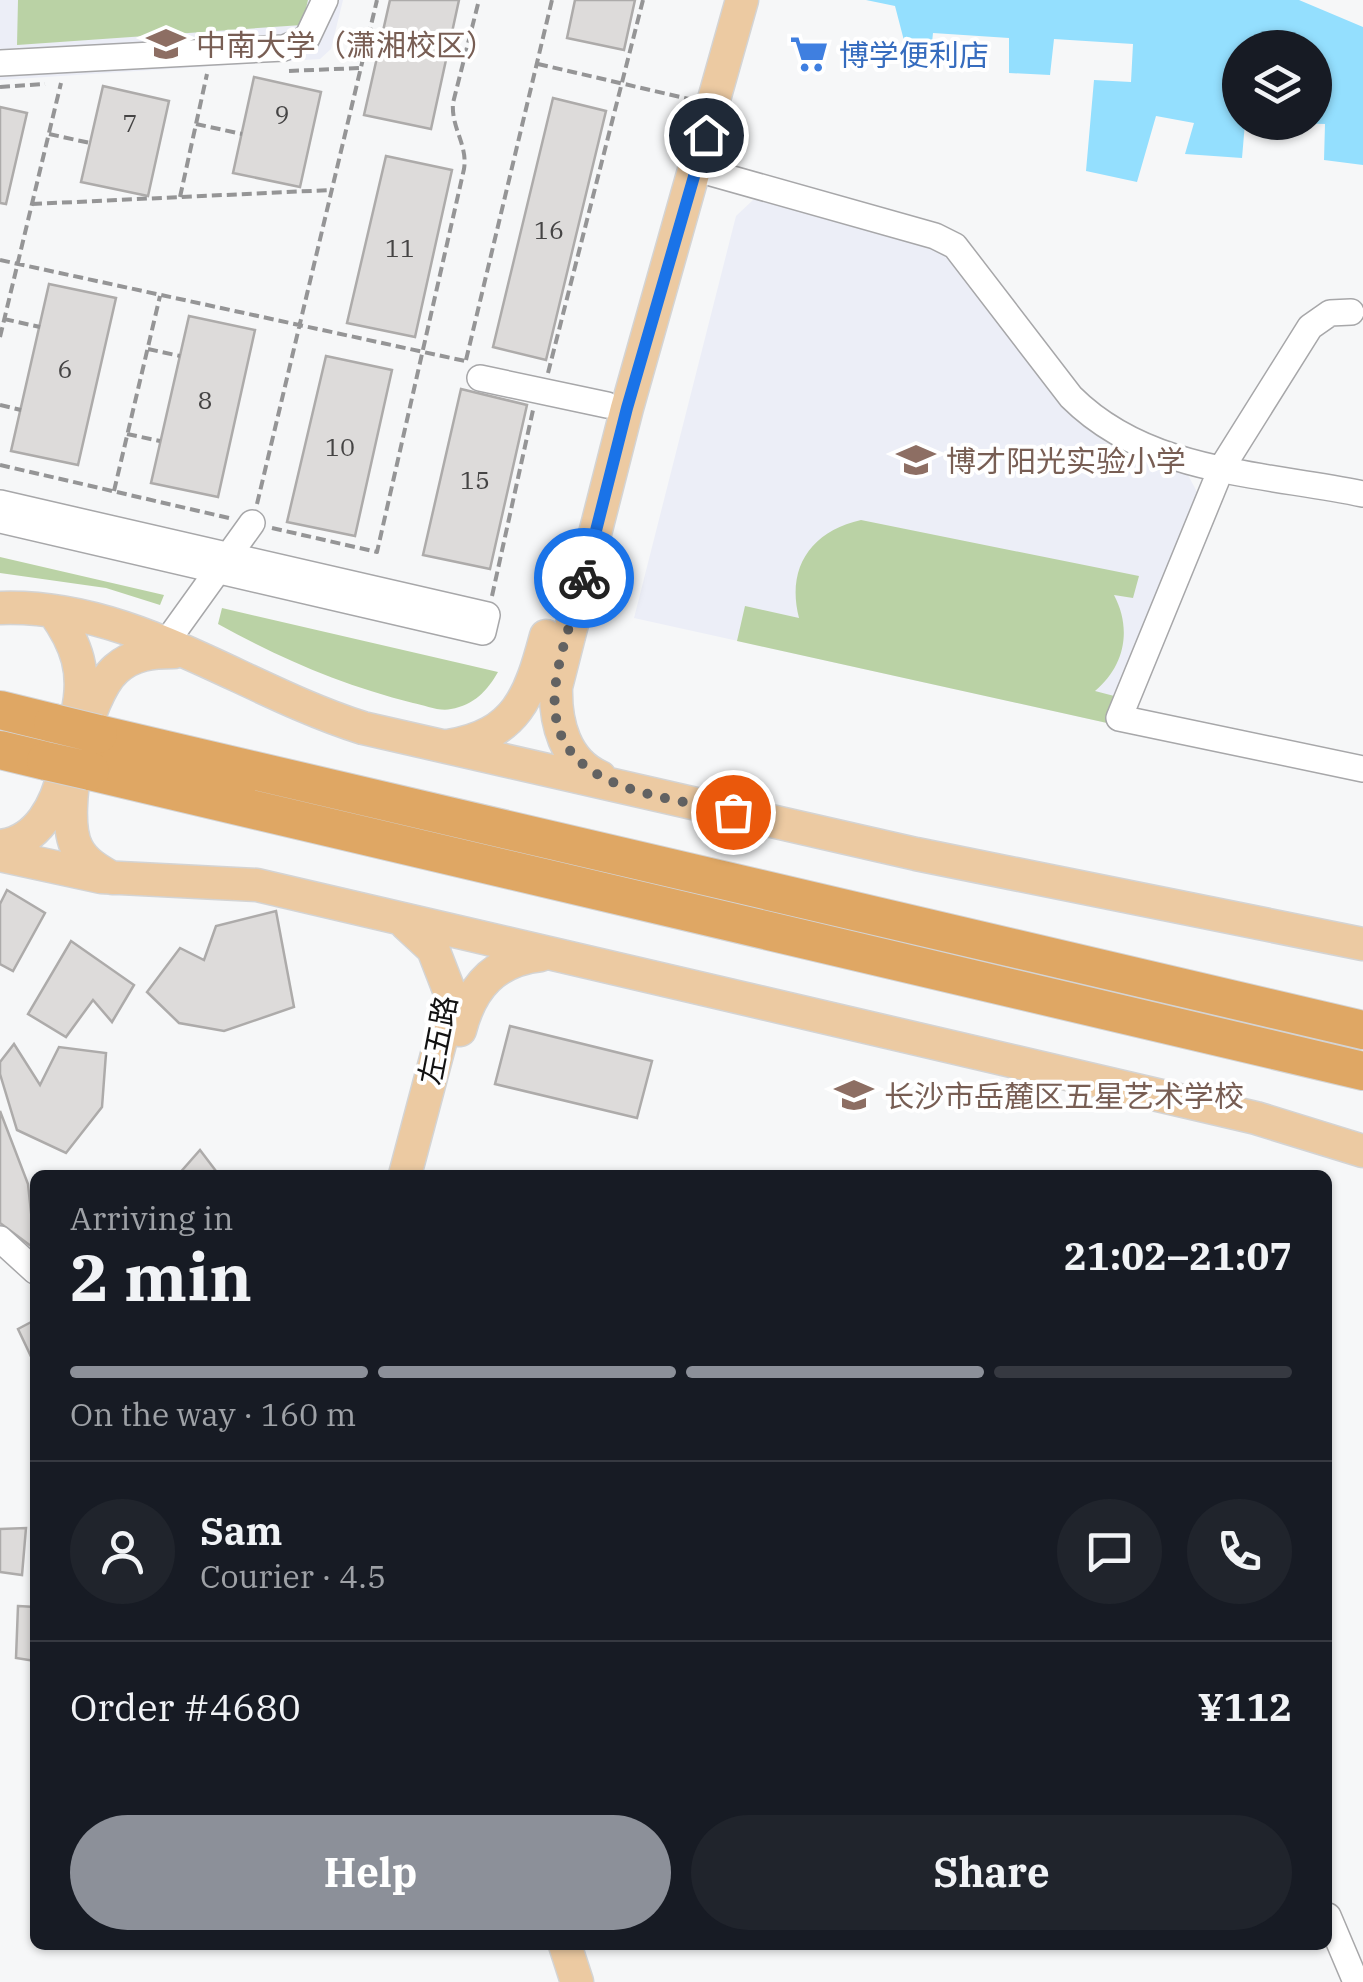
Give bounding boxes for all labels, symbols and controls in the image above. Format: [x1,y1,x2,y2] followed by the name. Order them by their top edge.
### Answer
[145,23,187,65] school or university icon: 中南大学（潇湘校区）
[196,25,496,64] place label: 中南大学（潇湘校区）
[1222,30,1332,140] map controls
[1222,30,1332,140] button: layers
[788,33,830,75] supermarket icon: 博学便利店
[839,35,989,74] place label: 博学便利店
[664,93,749,178] pin
[274,97,290,130] house number: 9
[122,106,138,139] house number: 7
[679,108,734,163] icon: home
[534,213,564,246] house number: 16
[385,231,415,264] house number: 11
[57,352,73,385] house number: 6
[197,383,213,416] house number: 8
[325,430,355,463] house number: 10
[895,439,937,481] school or university icon: 博才阳光实验小学
[946,441,1186,480] place label: 博才阳光实验小学
[460,463,490,496] house number: 15
[534,528,634,628] courier
[557,551,612,606] icon: bike
[691,770,776,855] pin
[706,785,761,840] icon: bag
[409,992,465,1088] street label: 左五路
[833,1074,875,1116] school or university icon: 长沙市岳麓区五星艺术学校
[884,1076,1244,1115] place label: 长沙市岳麓区五星艺术学校
[70,1197,233,1239] text: Arriving in
[1064,1231,1292,1280] text: 21:02–21:07
[70,1234,252,1319] text: 2 min
[70,1393,356,1435] text: On the way · 160 m
[70,1499,175,1604] button: person
[1057,1499,1162,1604] button: chat
[1187,1499,1292,1604] button: phone
[200,1506,283,1555] text: Sam
[200,1555,386,1597] text: Courier · 4.5
[70,1682,301,1731] text: Order #4680
[1198,1682,1292,1731] text: ¥112
[70,1815,671,1930] button: Help
[691,1815,1292,1930] button: Share

